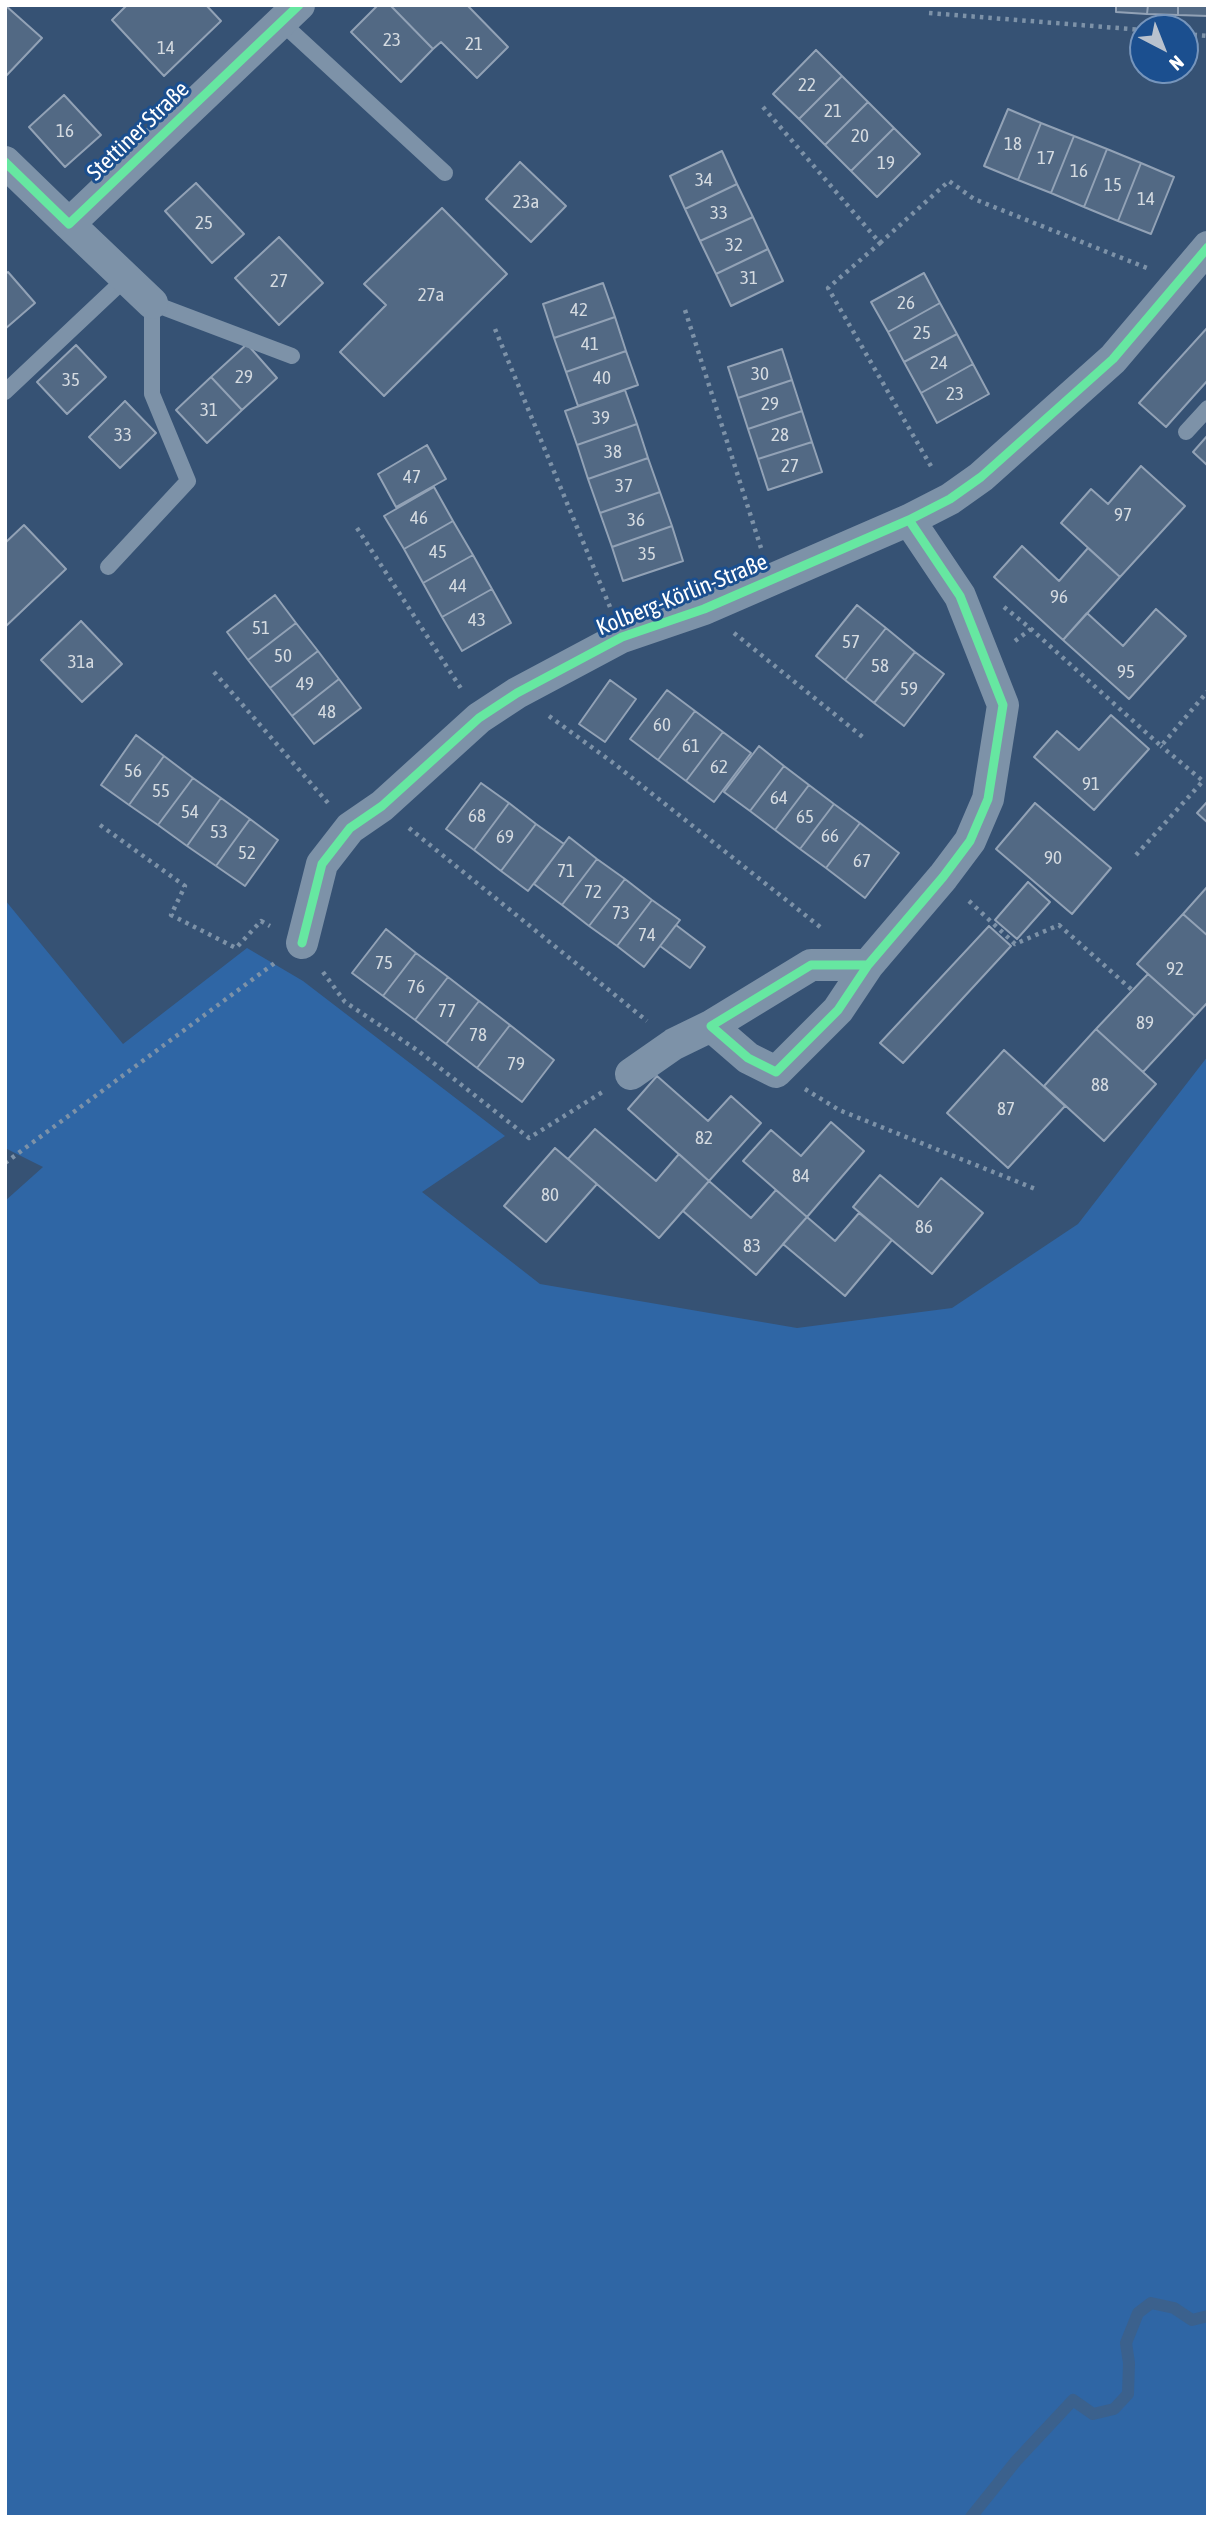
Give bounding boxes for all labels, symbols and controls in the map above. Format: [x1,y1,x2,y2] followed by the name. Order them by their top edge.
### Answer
[1129,14,1199,84] north arrow
[383,29,401,51] house number: 23
[465,33,483,55] house number: 21
[157,37,175,59] house number: 14
[1165,51,1188,75] text: N
[798,74,816,96] house number: 22
[81,76,195,186] street label: Stettiner Straße
[824,100,842,122] house number: 21
[56,120,74,142] house number: 16
[851,125,869,147] house number: 20
[1004,133,1022,155] house number: 18
[1037,147,1055,169] house number: 17
[877,152,895,174] house number: 19
[1070,160,1088,182] house number: 16
[695,169,713,191] house number: 34
[1104,174,1122,196] house number: 15
[1137,188,1155,210] house number: 14
[513,191,539,213] house number: 23a
[710,202,728,224] house number: 33
[195,212,213,234] house number: 25
[725,234,743,256] house number: 32
[740,267,758,289] house number: 31
[270,270,288,292] house number: 27
[418,284,444,306] house number: 27a
[897,292,915,314] house number: 26
[570,299,588,321] house number: 42
[913,322,931,344] house number: 25
[581,333,599,355] house number: 41
[930,352,948,374] house number: 24
[751,363,769,385] house number: 30
[235,366,253,388] house number: 29
[593,367,611,389] house number: 40
[62,369,80,391] house number: 35
[946,383,964,405] house number: 23
[761,393,779,415] house number: 29
[200,399,218,421] house number: 31
[592,407,610,429] house number: 39
[114,424,132,446] house number: 33
[771,424,789,446] house number: 28
[604,441,622,463] house number: 38
[781,455,799,477] house number: 27
[403,466,421,488] house number: 47
[615,475,633,497] house number: 37
[1114,504,1132,526] house number: 97
[410,507,428,529] house number: 46
[627,509,645,531] house number: 36
[429,541,447,563] house number: 45
[638,543,656,565] house number: 35
[592,548,772,642] street label: Kolberg-Körlin-Straße
[449,575,467,597] house number: 44
[1050,586,1068,608] house number: 96
[468,609,486,631] house number: 43
[252,617,270,639] house number: 51
[842,631,860,653] house number: 57
[274,645,292,667] house number: 50
[68,651,94,673] house number: 31a
[871,655,889,677] house number: 58
[1117,661,1135,683] house number: 95
[296,673,314,695] house number: 49
[900,678,918,700] house number: 59
[318,701,336,723] house number: 48
[653,714,671,736] house number: 60
[682,735,700,757] house number: 61
[710,756,728,778] house number: 62
[124,760,142,782] house number: 56
[1082,773,1100,795] house number: 91
[152,780,170,802] house number: 55
[770,787,788,809] house number: 64
[181,801,199,823] house number: 54
[468,805,486,827] house number: 68
[796,806,814,828] house number: 65
[210,821,228,843] house number: 53
[821,825,839,847] house number: 66
[496,826,514,848] house number: 69
[238,842,256,864] house number: 52
[1044,847,1062,869] house number: 90
[853,850,871,872] house number: 67
[557,860,575,882] house number: 71
[584,881,602,903] house number: 72
[612,902,630,924] house number: 73
[638,924,656,946] house number: 74
[375,952,393,974] house number: 75
[1166,958,1184,980] house number: 92
[407,976,425,998] house number: 76
[438,1000,456,1022] house number: 77
[1136,1012,1154,1034] house number: 89
[469,1024,487,1046] house number: 78
[507,1053,525,1075] house number: 79
[1091,1074,1109,1096] house number: 88
[997,1098,1015,1120] house number: 87
[695,1127,713,1149] house number: 82
[792,1165,810,1187] house number: 84
[541,1184,559,1206] house number: 80
[915,1216,933,1238] house number: 86
[743,1235,761,1257] house number: 83

